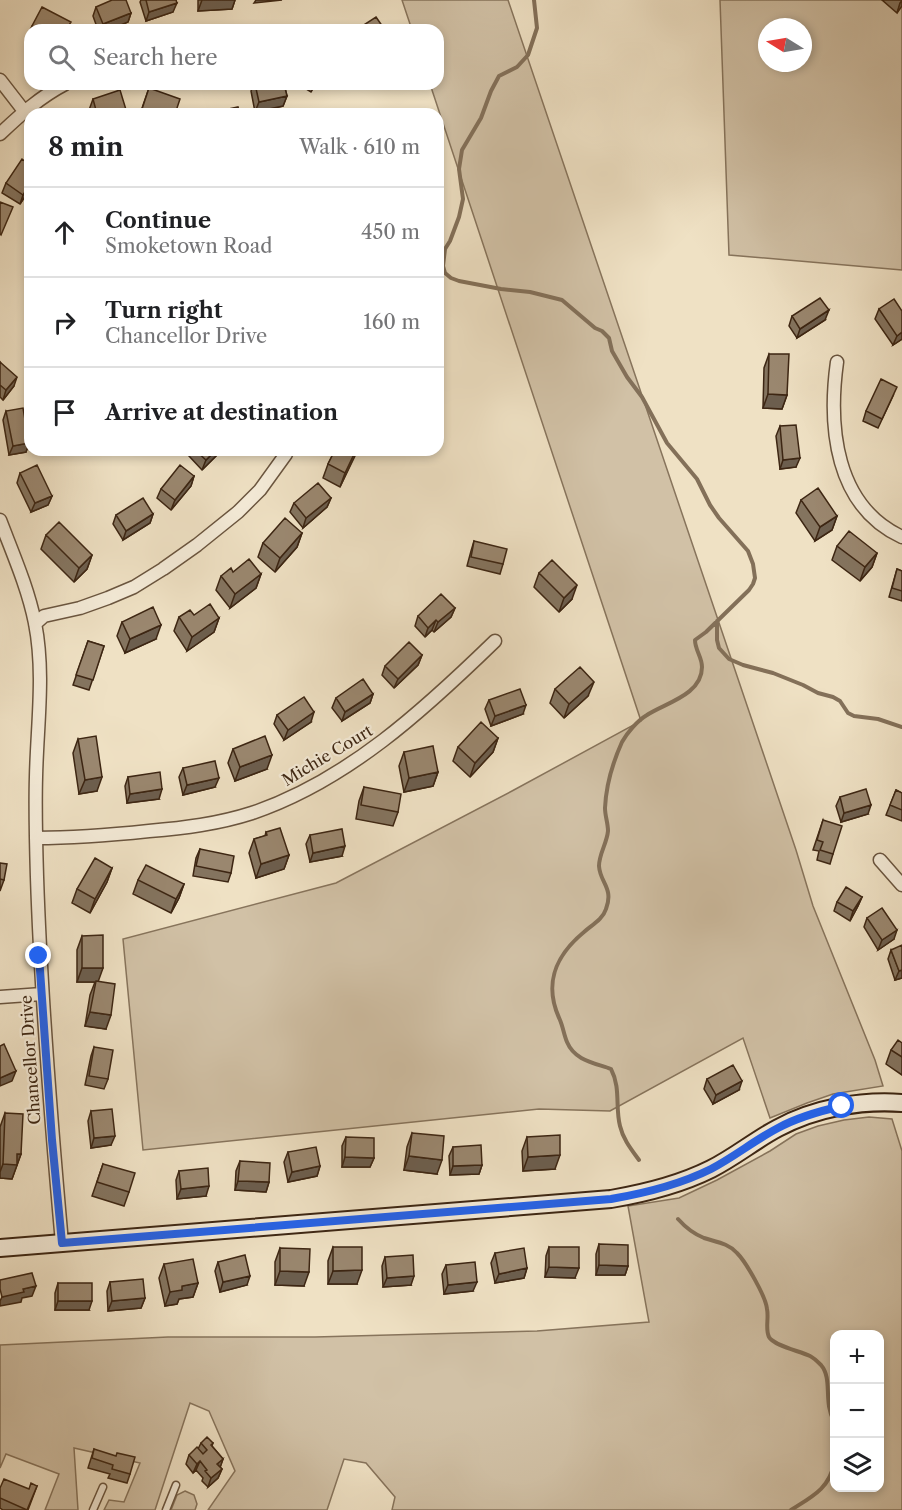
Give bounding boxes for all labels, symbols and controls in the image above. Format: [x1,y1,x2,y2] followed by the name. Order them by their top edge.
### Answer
[758,18,812,72] north arrow
[24,24,444,90] search box
[45,41,78,74] icon: search
[93,44,218,71] text: Search here
[48,131,124,163] text: 8 min
[299,135,420,159] text: Walk · 610 m
[105,207,211,234] text: Continue
[48,216,81,249] icon: ahead
[361,220,420,244] text: 450 m
[105,234,272,258] text: Smoketown Road
[105,297,223,324] text: Turn right
[48,306,81,339] icon: right
[363,310,420,334] text: 160 m
[105,324,267,348] text: Chancellor Drive
[48,396,81,429] icon: arrive
[105,399,338,426] text: Arrive at destination
[278,720,376,790] street label: Michie Court
[25,942,51,968] route end
[15,995,45,1125] street label: Chancellor Drive
[828,1092,854,1118] route start
[830,1330,884,1492] map controls
[830,1330,884,1384] button: +
[830,1384,884,1438] button: −
[830,1438,884,1492] button: layers

